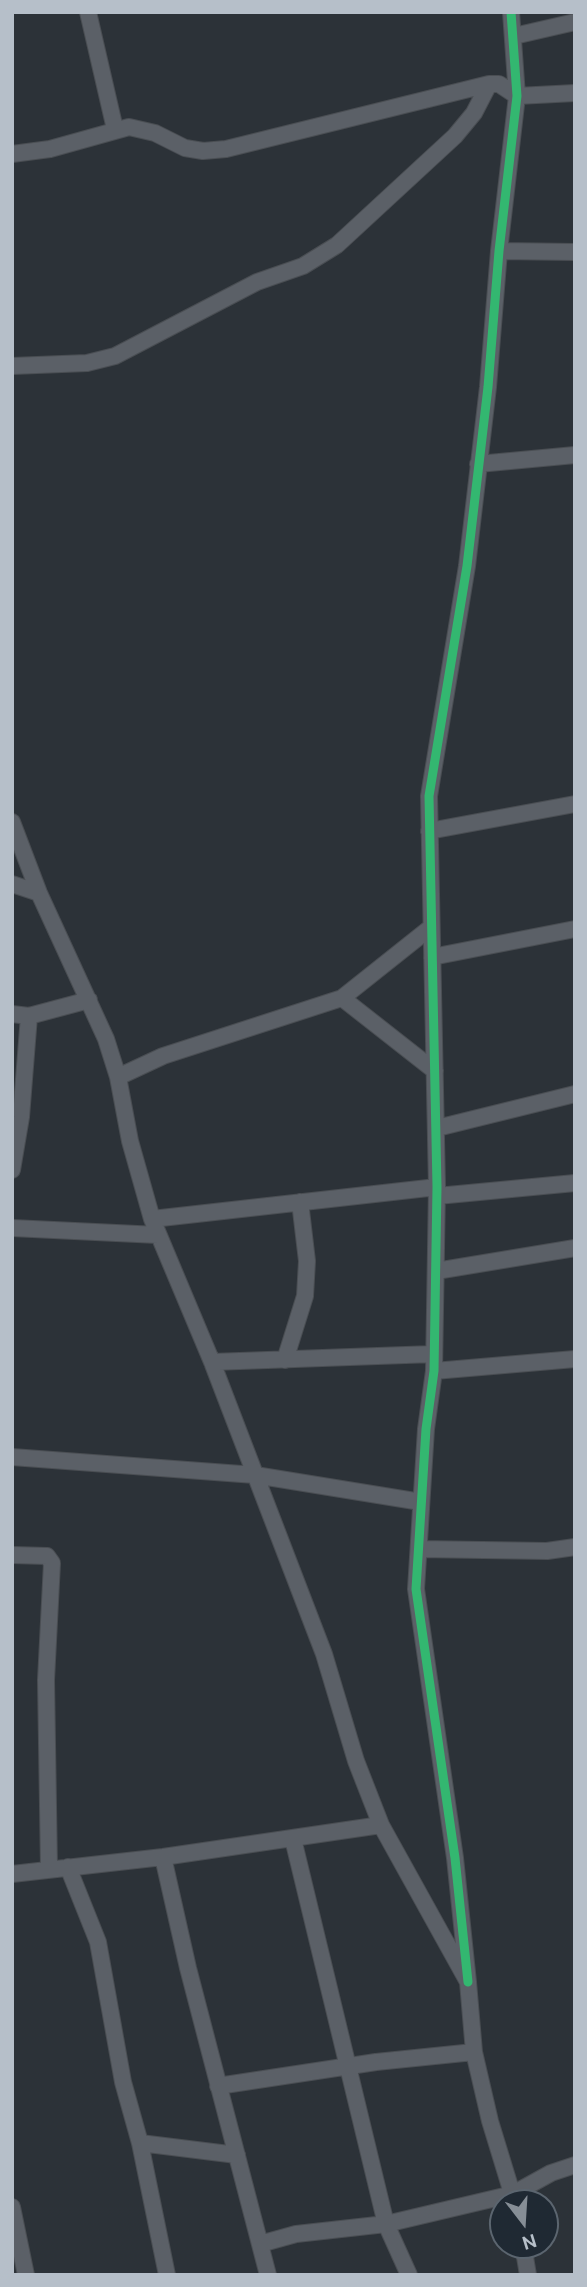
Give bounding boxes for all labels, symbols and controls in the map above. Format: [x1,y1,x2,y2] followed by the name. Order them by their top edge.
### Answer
[489,2189,559,2259] north arrow
[520,2230,540,2255] text: N

